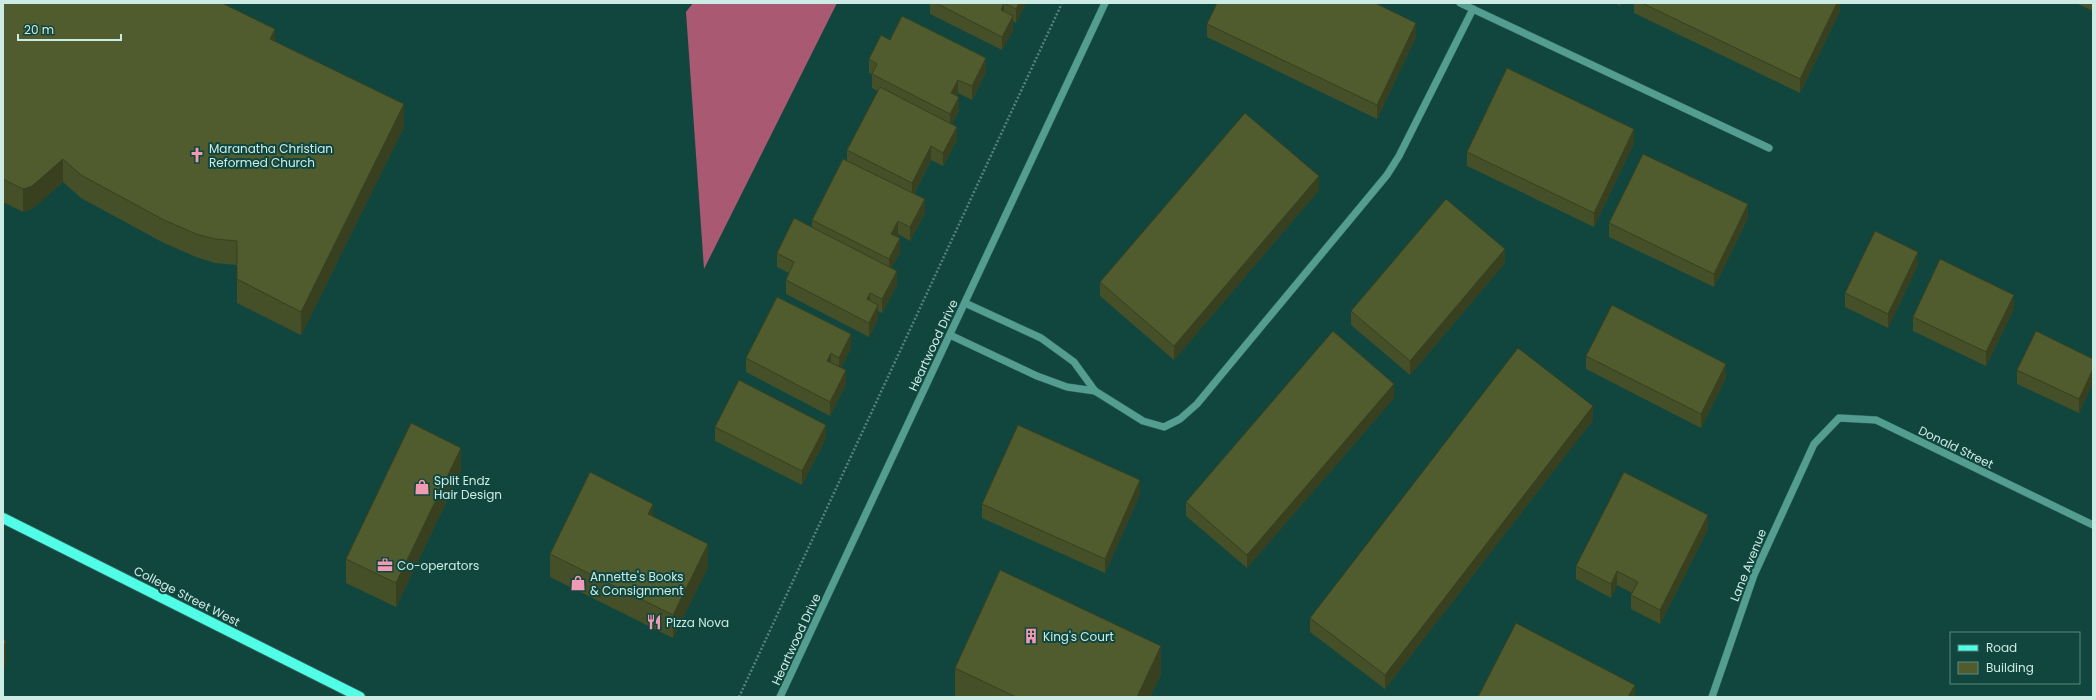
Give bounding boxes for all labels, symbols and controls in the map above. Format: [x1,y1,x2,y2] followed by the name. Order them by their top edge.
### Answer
[18,16,121,42] scale bar
[24,21,54,38] text: 20 m
[209,140,333,171] place label: Maranatha Christian Reformed Church
[188,146,206,164] church icon: Maranatha Christian Reformed Church
[904,296,962,394] street label: Heartwood Drive
[1916,422,1996,472] street label: Donald Street
[434,472,502,503] place label: Split Endz Hair Design
[413,478,431,496] shop icon: Split Endz Hair Design
[1726,526,1770,604] street label: Lane Avenue
[376,556,394,574] office icon: Co-operators
[397,557,479,574] place label: Co-operators
[131,562,243,630] street label: College Street West
[590,568,684,599] place label: Annette's Books & Consignment
[569,574,587,592] shop icon: Annette's Books & Consignment
[767,590,825,688] street label: Heartwood Drive
[645,613,663,631] restaurant icon: Pizza Nova
[666,614,729,631] place label: Pizza Nova
[1022,627,1040,645] building icon: King's Court
[1043,628,1114,645] place label: King's Court
[1950,632,2080,684] legend
[1986,639,2017,656] text: Road
[1986,659,2034,676] text: Building

